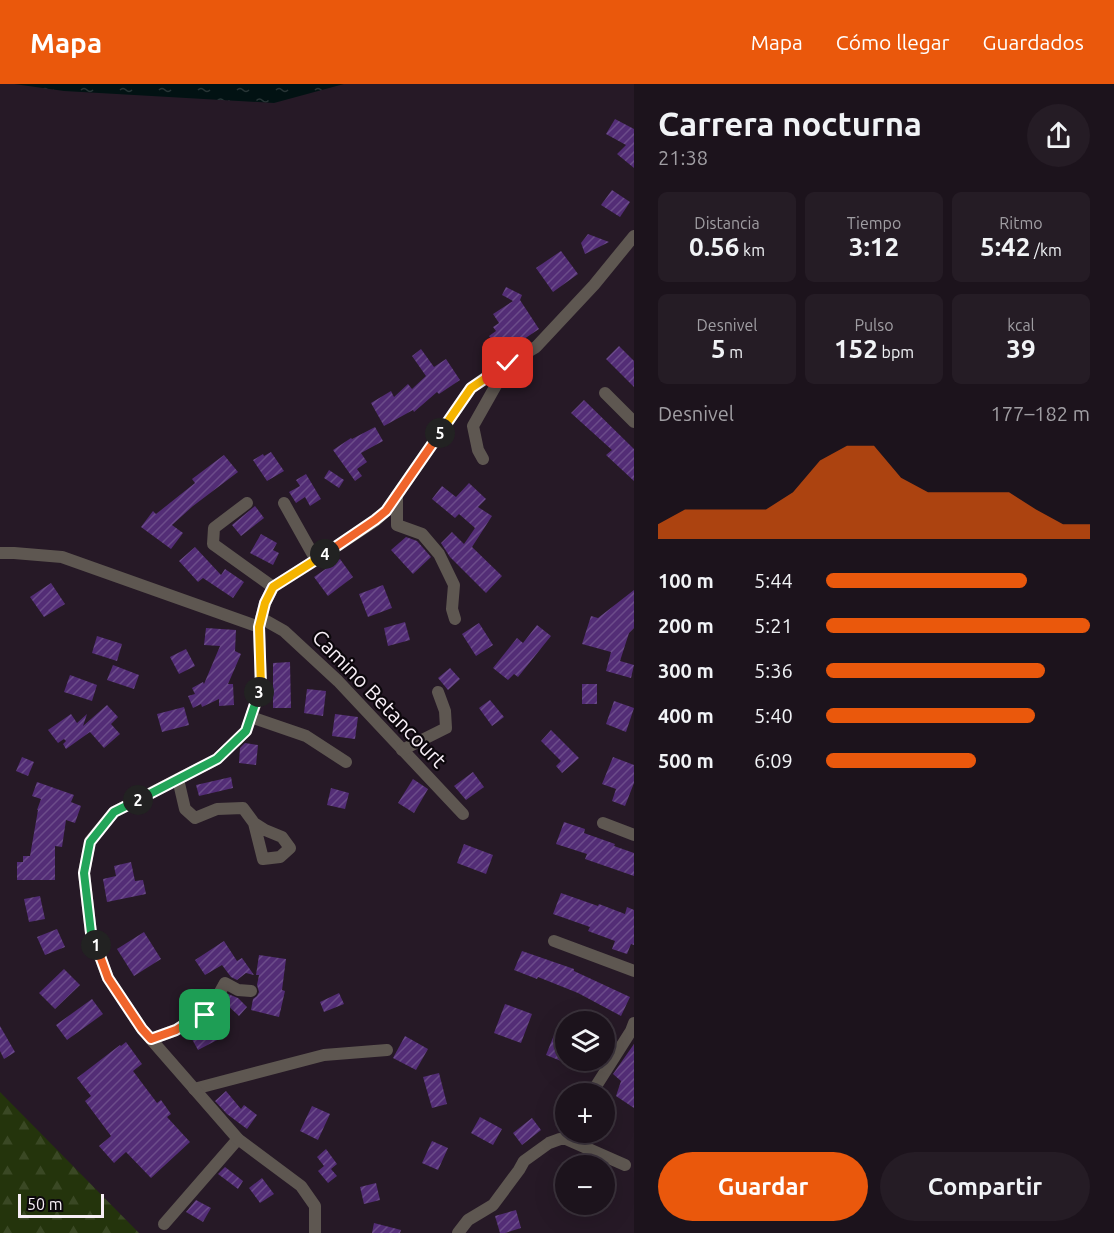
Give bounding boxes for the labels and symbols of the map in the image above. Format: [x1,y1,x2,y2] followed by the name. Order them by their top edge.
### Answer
[482,337,533,388] pin
[425,418,455,448] pin: 5
[310,539,340,569] pin: 4
[308,624,452,772] street label: Camino Betancourt
[244,677,274,707] pin: 3
[123,785,153,815] pin: 2
[81,930,111,960] pin: 1
[179,989,230,1040] pin
[18,1191,104,1218] scale bar

